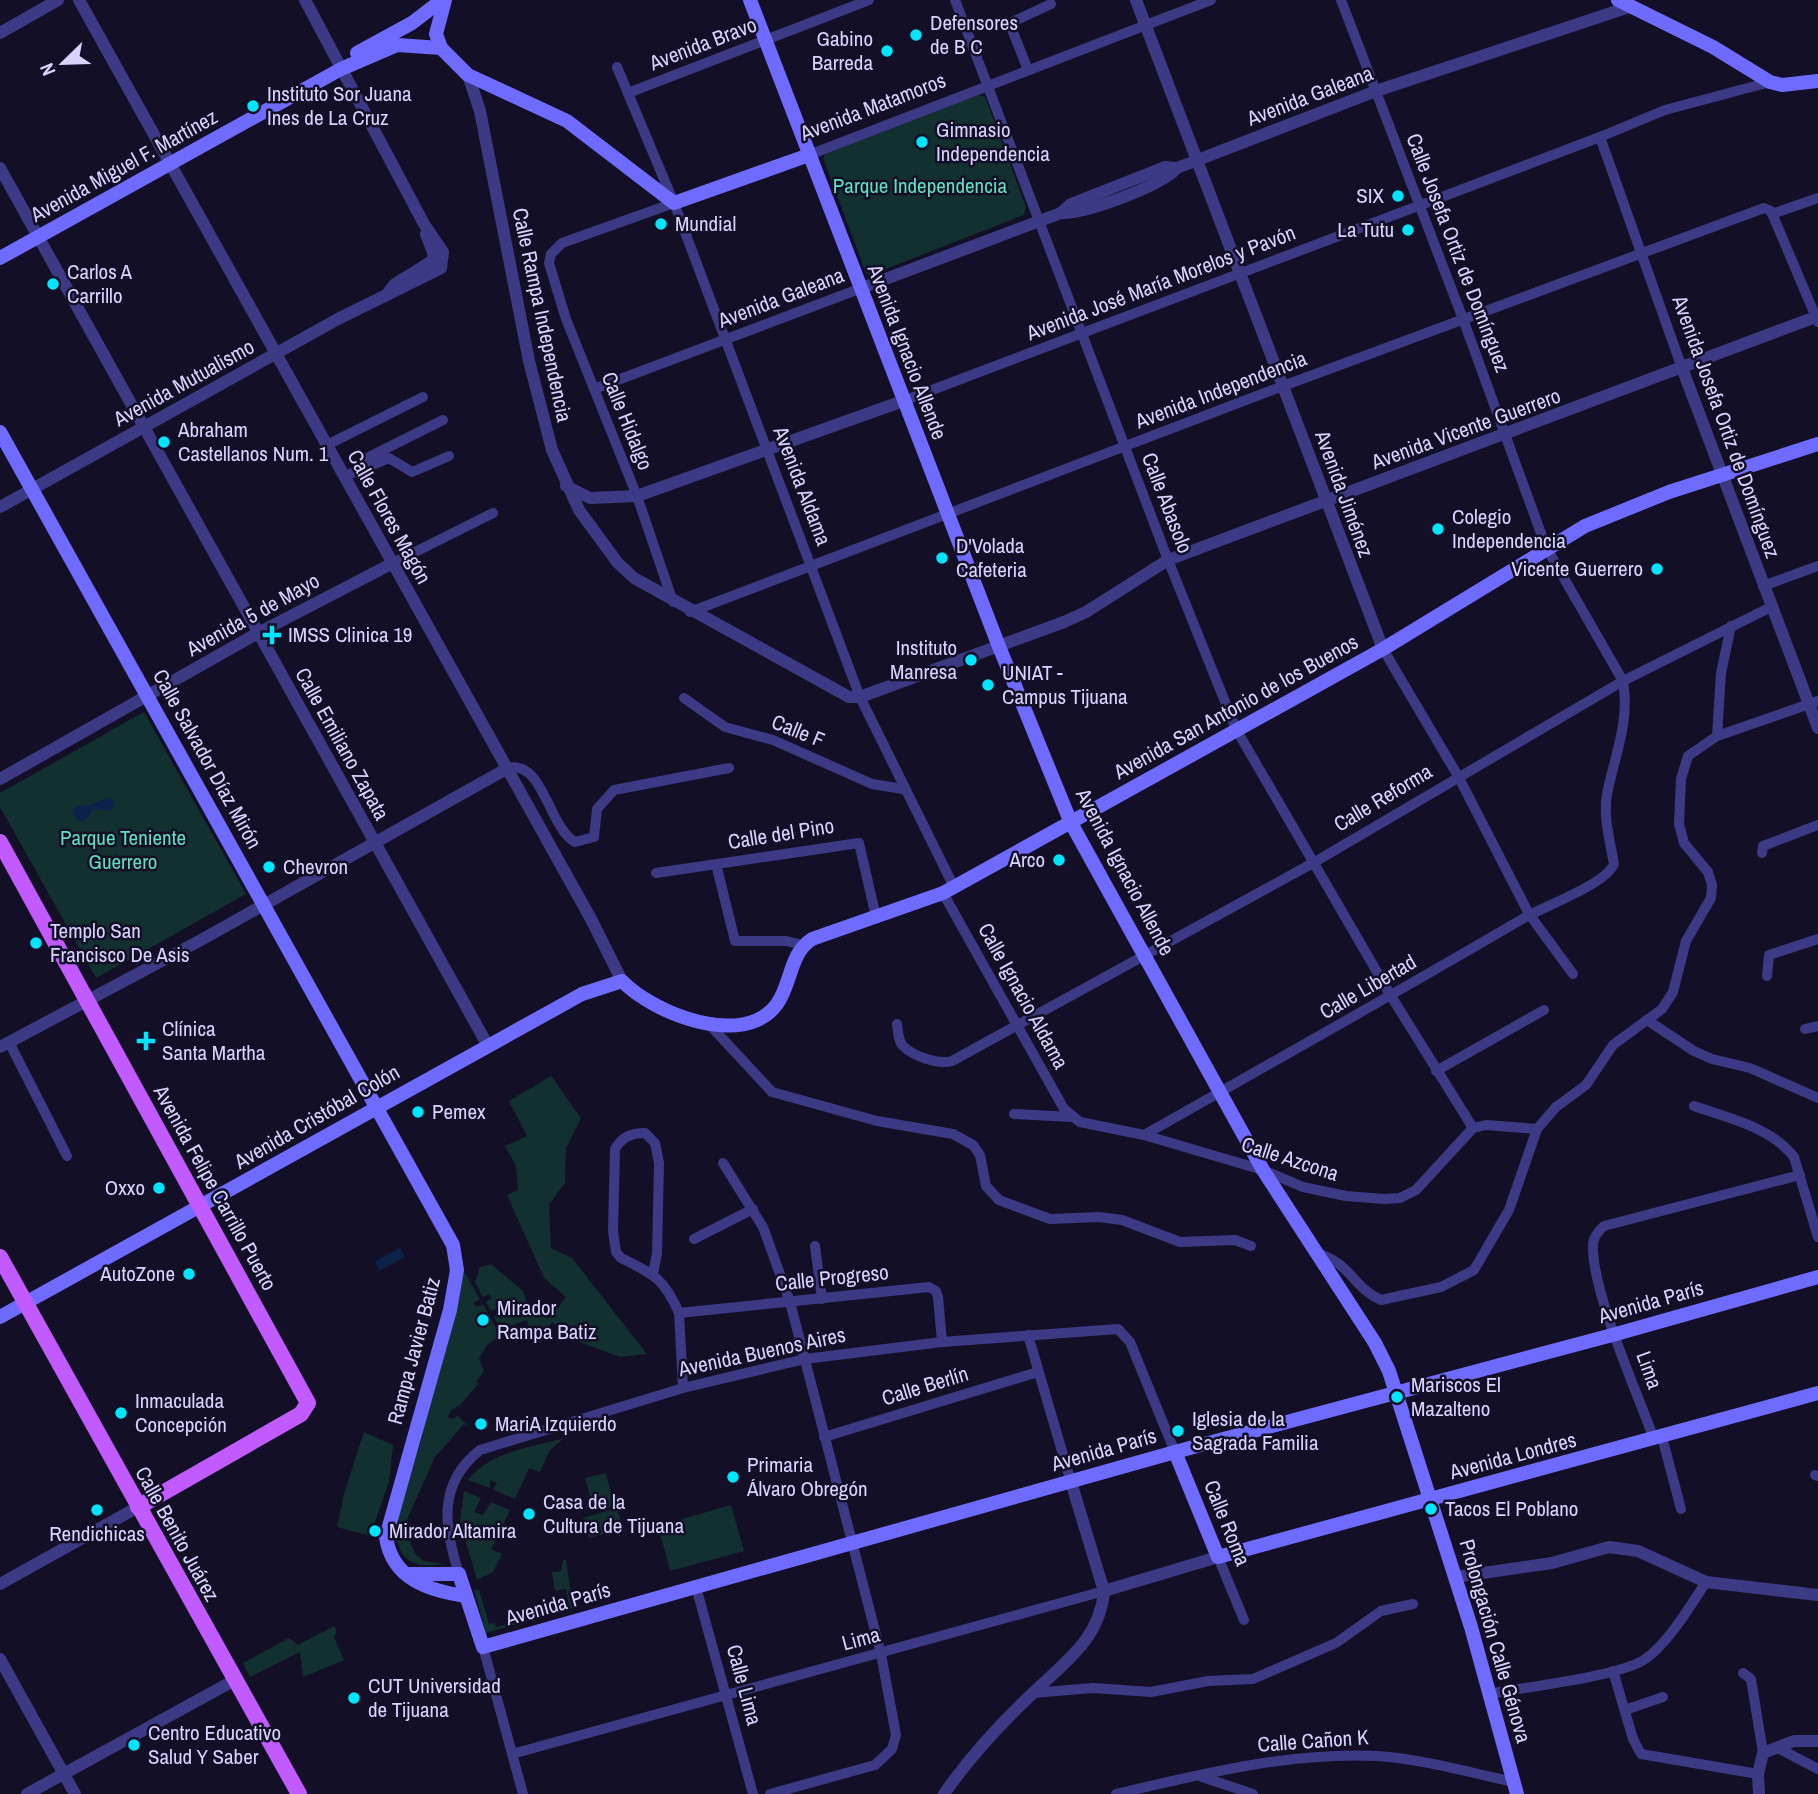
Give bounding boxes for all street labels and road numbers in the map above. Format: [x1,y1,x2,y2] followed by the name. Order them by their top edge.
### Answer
[644,10,761,78] street label: Avenida Bravo
[1242,58,1377,133] street label: Avenida Galeana
[795,65,950,148] street label: Avenida Matamoros
[24,102,223,229] street label: Avenida Miguel F. Martínez
[1399,129,1518,377] street label: Calle Josefa Ortiz de Domínguez
[506,205,579,425] street label: Calle Rampa Independencia
[1021,218,1299,348] street label: Avenida José María Morelos y Pavón
[860,259,954,444] street label: Avenida Ignacio Allende
[713,260,848,335] street label: Avenida Galeana
[1665,291,1788,562] street label: Avenida Josefa Ortiz de Domínguez
[107,332,259,434] street label: Avenida Mutualismo
[1130,343,1311,436] street label: Avenida Independencia
[595,367,660,474] street label: Calle Hidalgo
[1366,381,1565,477] street label: Avenida Vicente Guerrero
[766,421,839,550] street label: Avenida Aldama
[1308,426,1381,562] street label: Avenida Jiménez
[341,444,438,589] street label: Calle Flores Magón
[1135,448,1200,557] street label: Calle Abasolo
[180,566,325,664] street label: Avenida 5 de Mayo
[1107,627,1363,787] street label: Avenida San Antonio de los Buenos
[288,662,397,826] street label: Calle Emiliano Zapata
[146,664,269,854] street label: Calle Salvador Díaz Mirón
[767,707,829,754] street label: Calle F
[1328,757,1438,838] street label: Calle Reforma
[1069,782,1182,960] street label: Avenida Ignacio Allende
[726,811,836,856] street label: Calle del Pino
[971,918,1076,1074] street label: Calle Ignacio Aldama
[1314,947,1421,1026] street label: Calle Libertad
[228,1057,405,1176] street label: Avenida Cristóbal Colón
[146,1079,284,1296] street label: Avenida Felipe Carrillo Puerto
[1238,1129,1343,1188] street label: Calle Azcona
[774,1257,890,1298] street label: Calle Progreso
[1594,1273,1707,1331] street label: Avenida París
[380,1274,447,1428] street label: Rampa Javier Batiz
[675,1320,848,1384] street label: Avenida Buenos Aires
[1629,1347,1670,1393] street label: Lima
[878,1359,972,1412] street label: Calle Berlín
[1047,1421,1160,1479] street label: Avenida París
[1445,1425,1579,1487] street label: Avenida Londres
[128,1461,227,1607] street label: Calle Benito Juárez
[1197,1476,1258,1570] street label: Calle Roma
[1453,1536,1539,1746] street label: Prolongación Calle Génova
[501,1575,614,1633] street label: Avenida París
[839,1619,884,1657] street label: Lima
[720,1641,769,1729] street label: Calle Lima
[1257,1722,1370,1759] street label: Calle Cañon K

